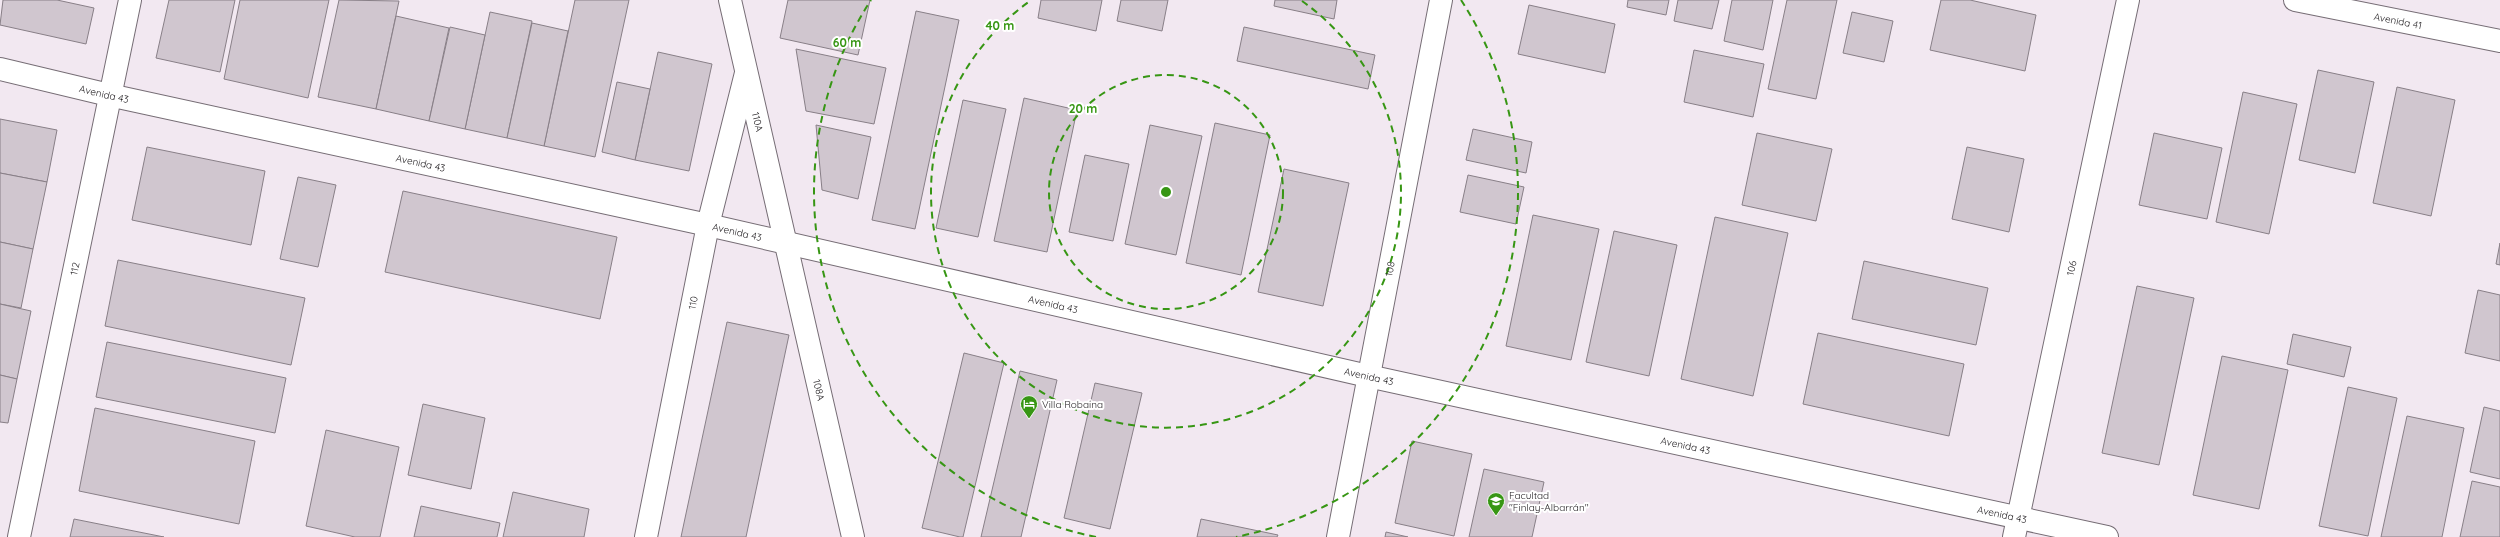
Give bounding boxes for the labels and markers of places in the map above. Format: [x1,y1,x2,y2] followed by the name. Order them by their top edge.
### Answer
[1159,185,1173,199] centre of rings
[1019,394,1039,419] hotel icon: Villa Robaina
[1042,398,1103,411] place label: Villa Robaina
[1509,489,1589,514] place label: Facultad "Finlay-Albarrán"
[1486,491,1506,516] school or university icon: Facultad "Finlay-Albarrán"

